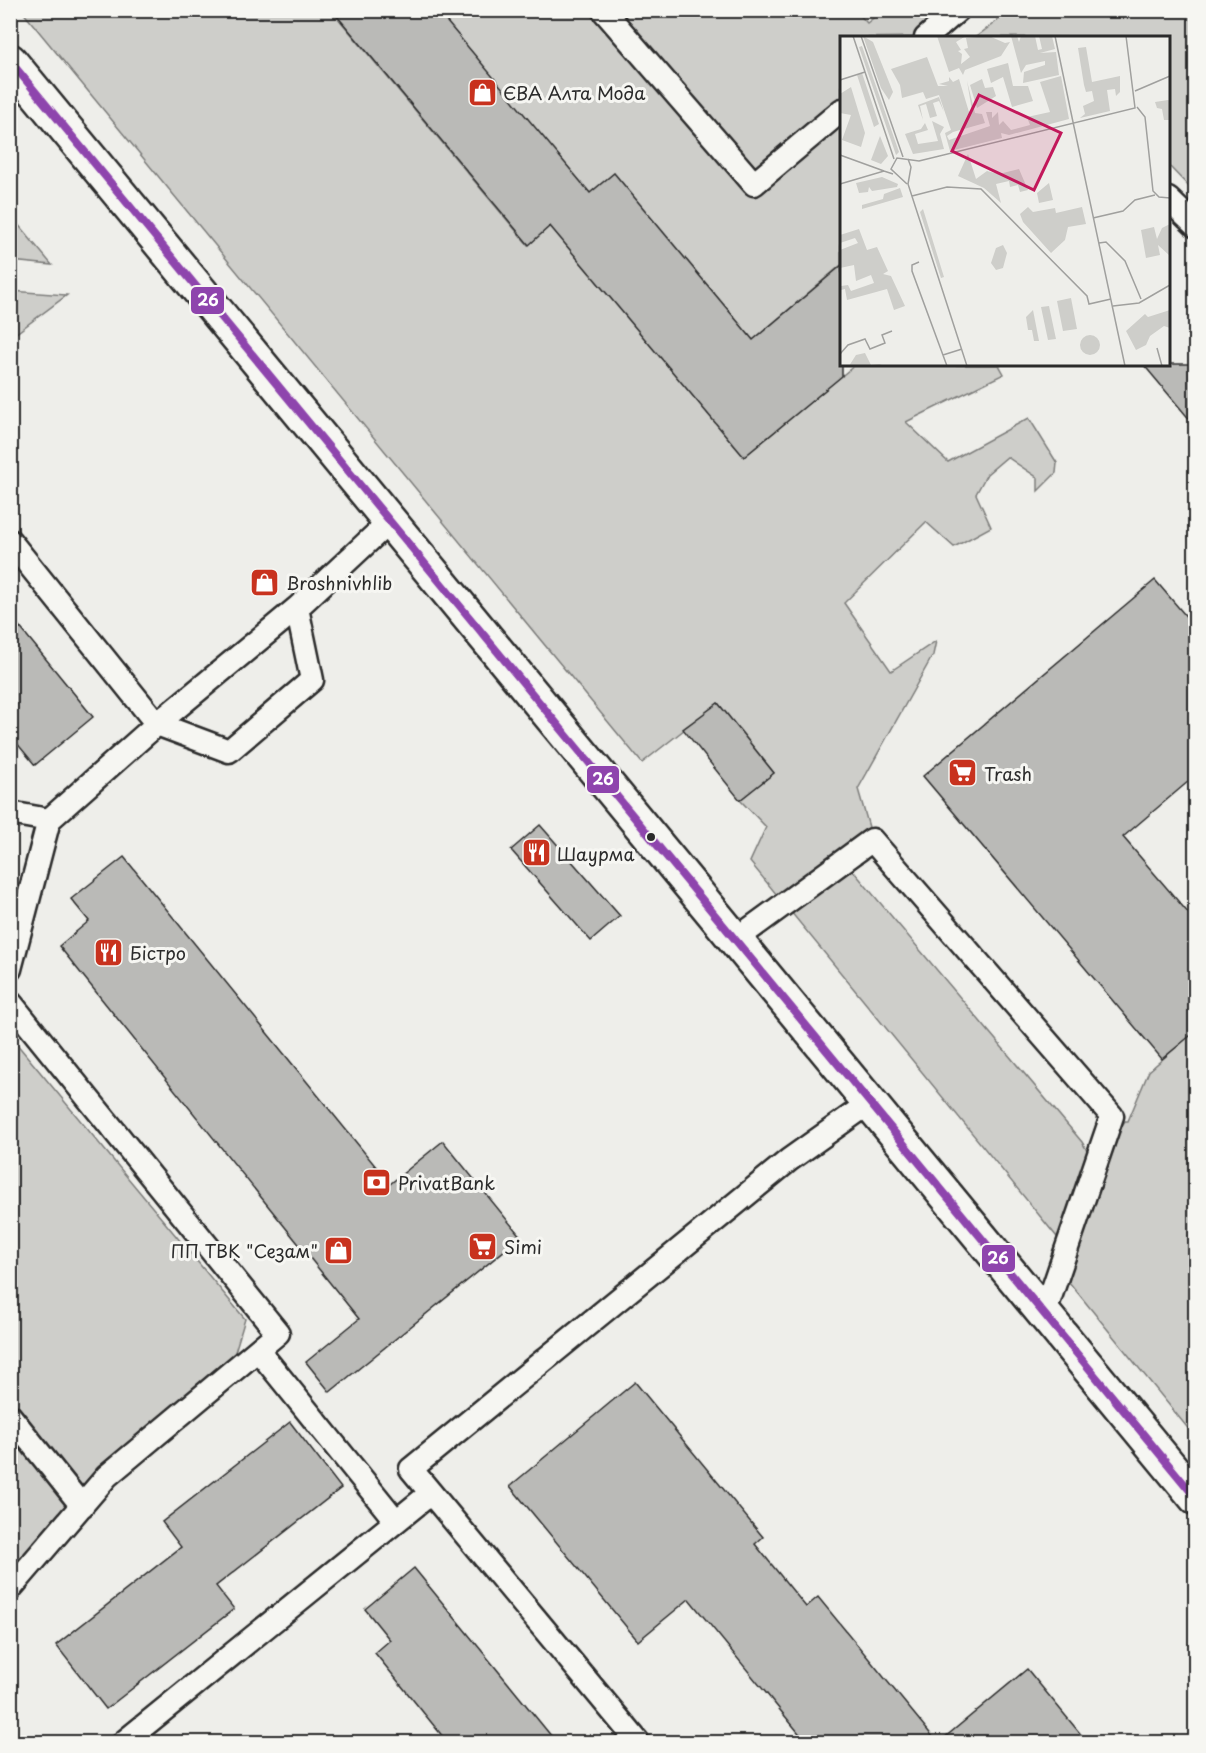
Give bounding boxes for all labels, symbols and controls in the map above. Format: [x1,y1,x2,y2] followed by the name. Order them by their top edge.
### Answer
[840,36,1170,366] inset map
[466,76,498,108] shop icon: ЄВА Алта Мода
[503,79,646,106] place label: ЄВА Алта Мода
[190,286,225,315] line badge: 26
[197,287,219,311] text: 26
[249,566,281,598] shop icon: Broshnivhlib
[286,569,392,596] place label: Broshnivhlib
[947,757,979,789] supermarket icon: Trash
[984,760,1032,787] place label: Trash
[586,765,620,794] line badge: 26
[592,766,614,790] text: 26
[645,831,657,843] unlabelled marker
[520,837,552,869] restaurant icon: Шаурма
[557,840,635,867] place label: Шаурма
[93,936,125,968] restaurant icon: Бістро
[130,939,186,966] place label: Бістро
[361,1166,393,1198] bank icon: PrivatBank
[398,1169,495,1196] place label: PrivatBank
[467,1230,499,1262] supermarket icon: Simi
[504,1233,542,1260] place label: Simi
[323,1234,355,1266] shop icon: ПП ТВК "Сезам"
[171,1237,318,1264] place label: ПП ТВК "Сезам"
[981,1244,1016,1273] line badge: 26
[987,1245,1009,1269] text: 26

